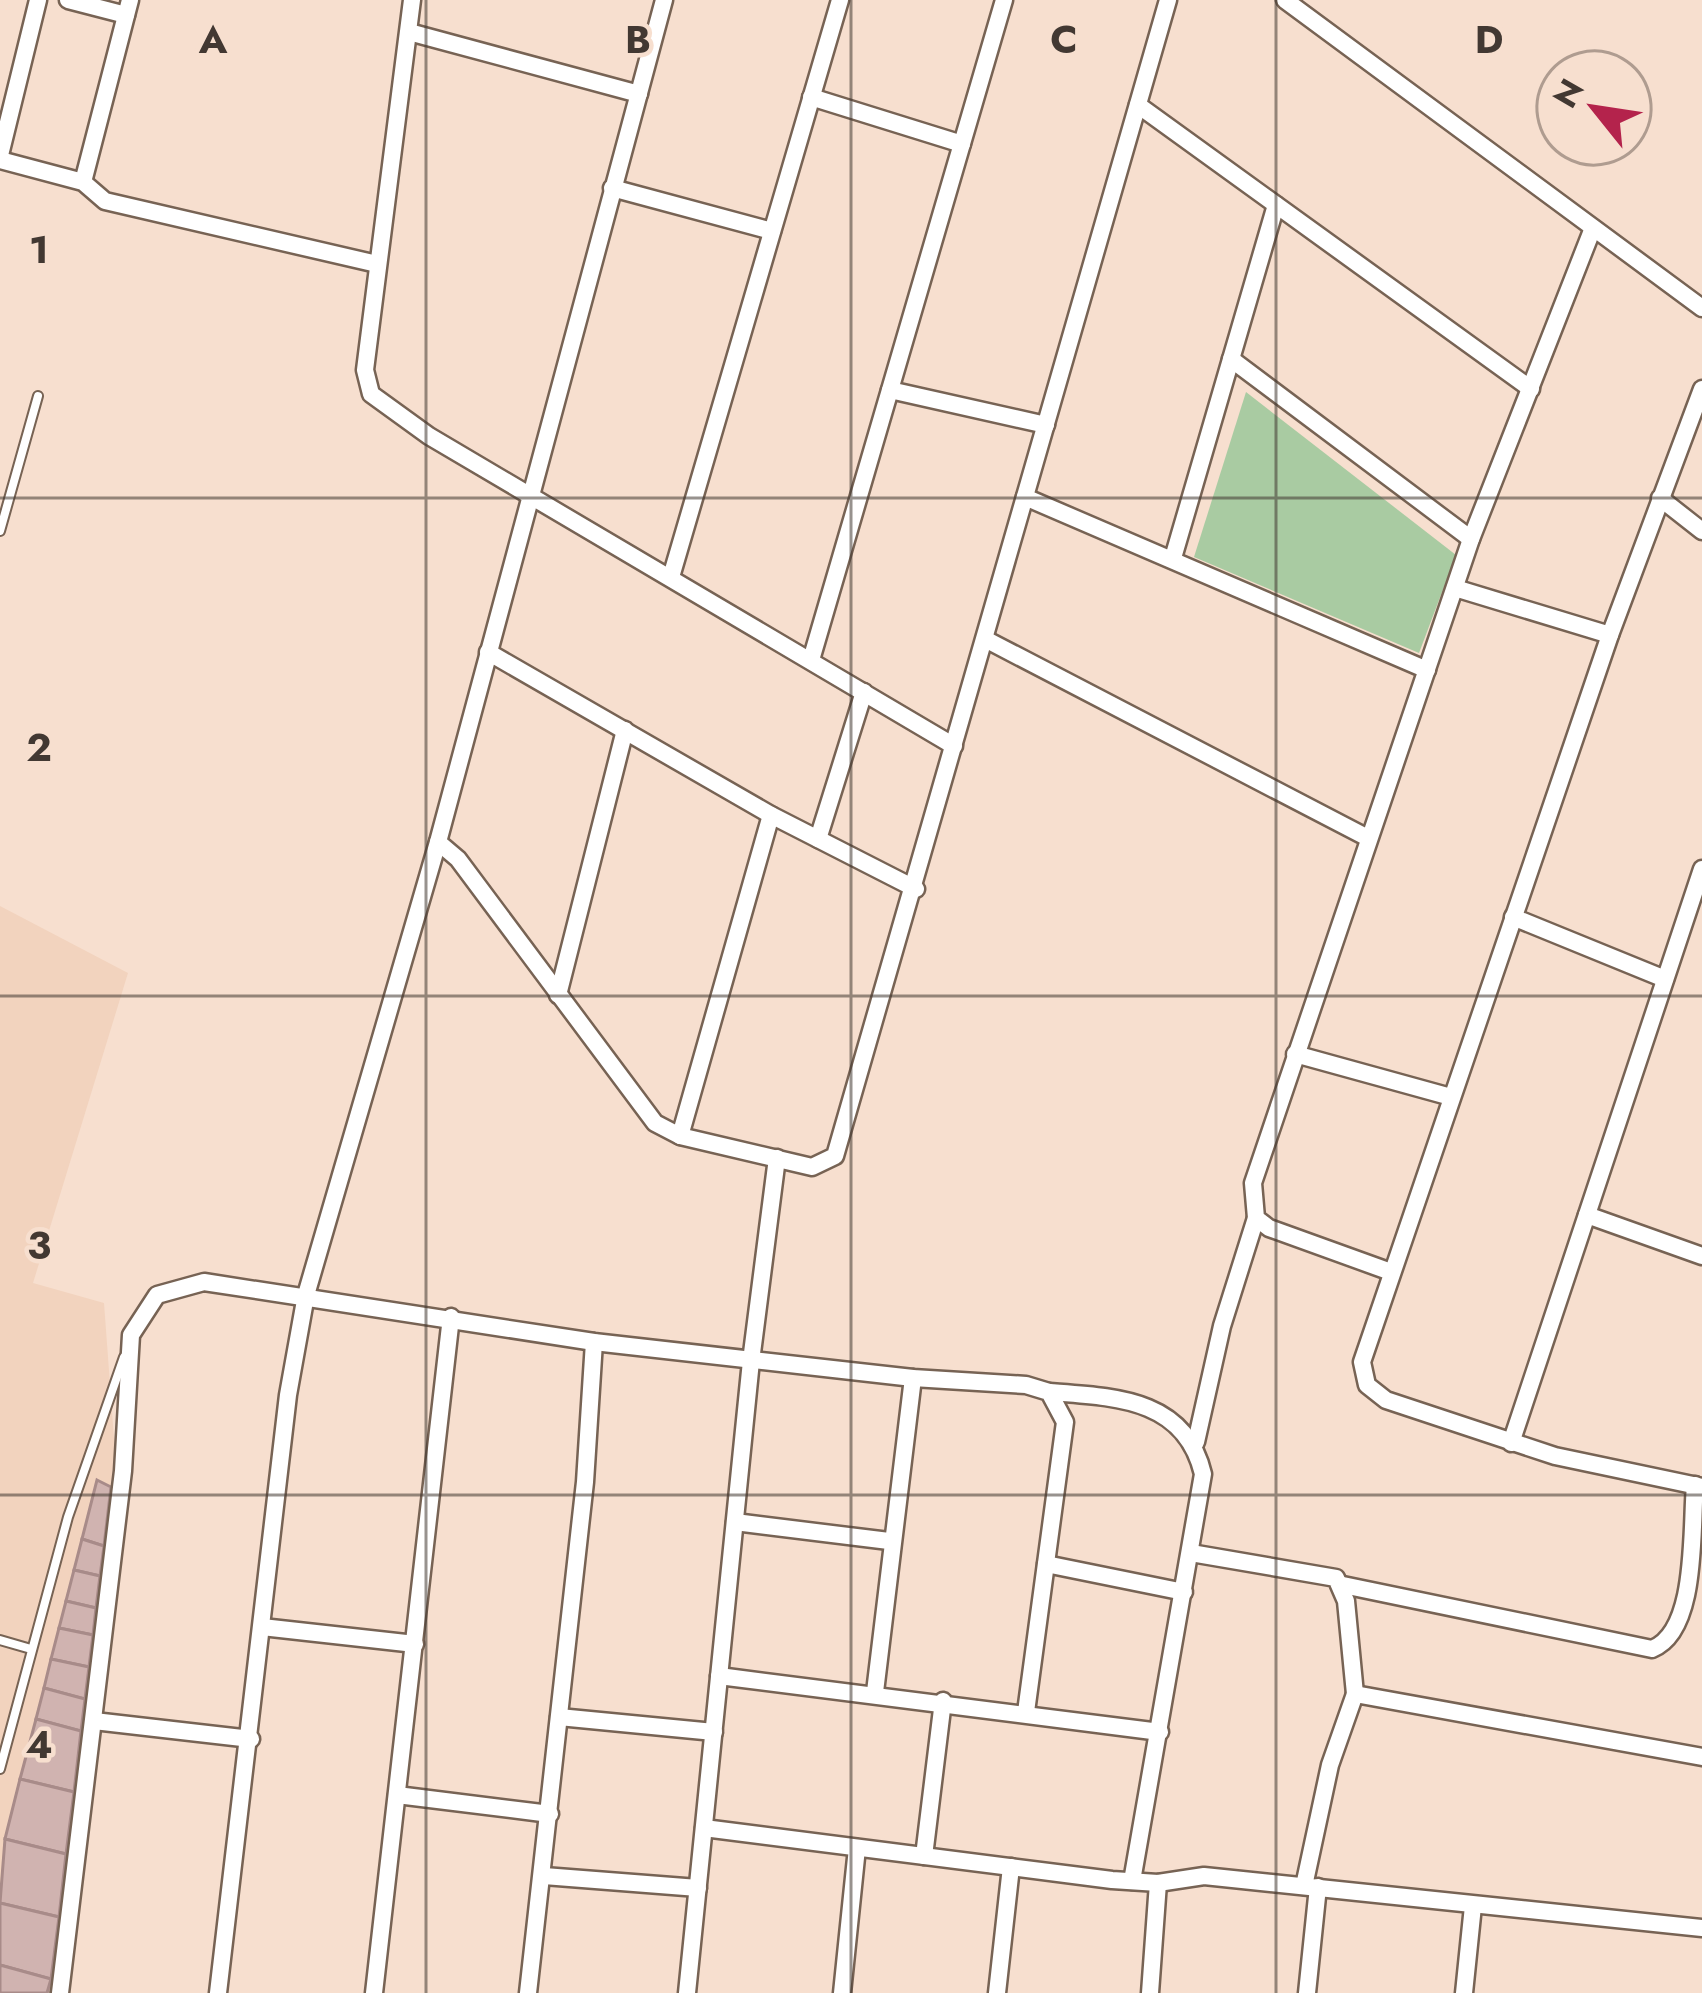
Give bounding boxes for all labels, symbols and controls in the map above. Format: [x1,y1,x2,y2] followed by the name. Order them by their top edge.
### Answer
[198,11,228,68] text: A
[625,11,651,68] text: B
[1050,11,1078,68] text: C
[1475,11,1503,68] text: D
[1534,48,1654,168] north arrow
[1542,70,1595,116] text: N
[29,221,49,278] text: 1
[26,719,52,776] text: 2
[27,1217,51,1274] text: 3
[25,1716,53,1773] text: 4

